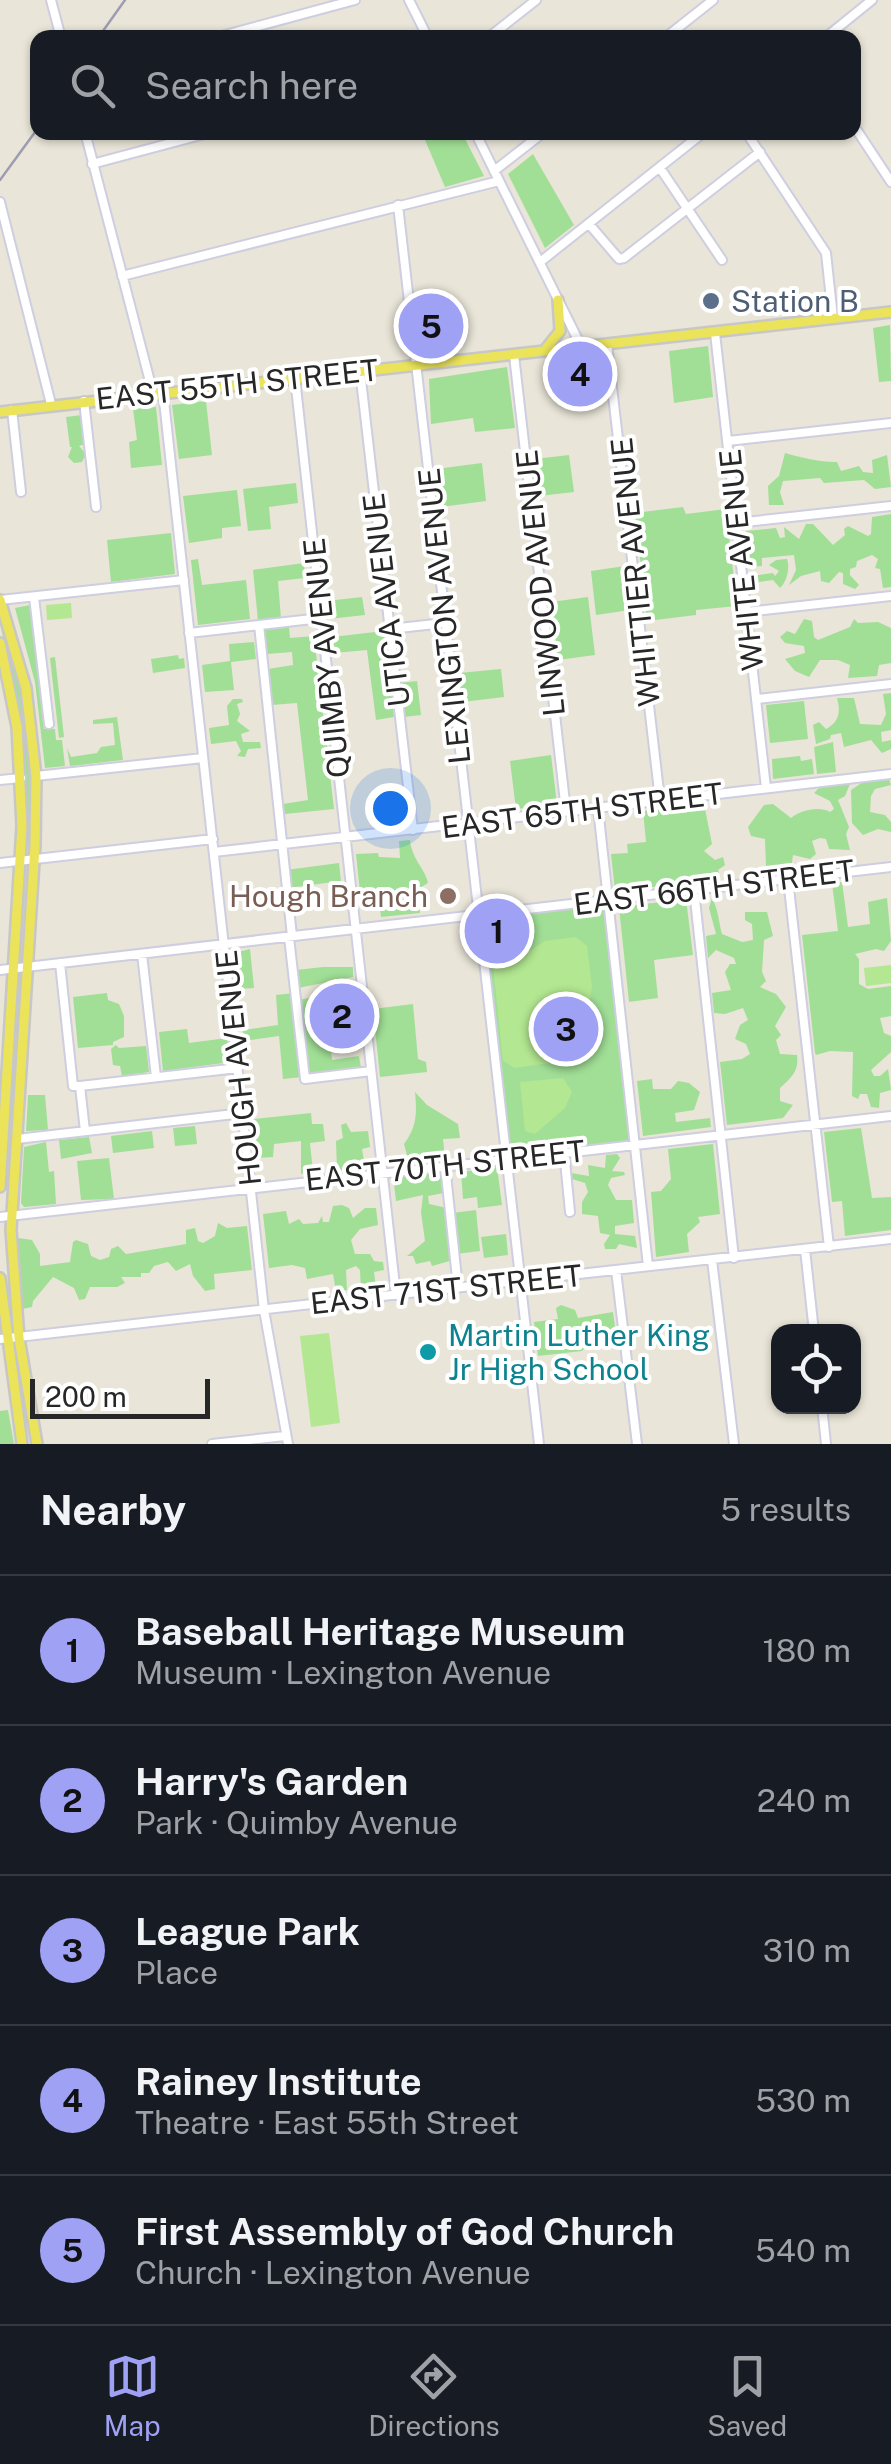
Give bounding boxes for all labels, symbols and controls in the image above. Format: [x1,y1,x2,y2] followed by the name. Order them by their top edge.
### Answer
[30,30,861,140] search box
[65,58,120,113] icon: search
[145,63,358,108] text: Search here
[731,283,859,319] place label: Station B
[398,288,464,364] pin: 5
[700,290,722,312] marker: Station B
[548,336,612,412] pin: 4
[94,351,380,417] street label: EAST 55TH STREET
[603,436,667,708] street label: WHITTIER AVENUE
[711,447,771,673] street label: WHITE AVENUE
[508,448,572,718] street label: LINWOOD AVENUE
[411,466,477,766] street label: LEXINGTON AVENUE
[355,491,417,709] street label: UTICA AVENUE
[295,536,357,780] street label: QUIMBY AVENUE
[439,775,725,845] street label: EAST 65TH STREET
[365,783,416,834] your location
[572,852,857,922] street label: EAST 66TH STREET
[229,878,428,914] place label: Hough Branch
[437,885,459,907] marker: Hough Branch
[464,894,530,968] pin: 1
[208,948,268,1188] street label: HOUGH AVENUE
[310,978,374,1054] pin: 2
[534,992,598,1066] pin: 3
[303,1132,587,1198] street label: EAST 70TH STREET
[308,1257,584,1321] street label: EAST 71ST STREET
[448,1317,710,1387] place label: Martin Luther King Jr High School
[771,1324,861,1414] map controls
[771,1324,861,1414] button: locate
[417,1341,439,1363] marker: Martin Luther King Jr High School
[30,1374,210,1418] scale bar
[45,1380,127,1413] text: 200 m
[40,1485,186,1534] text: Nearby
[720,1491,851,1528] text: 5 results
[135,1609,625,1654] text: Baseball Heritage Museum
[66,1632,79,1669] text: 1
[762,1632,851,1669] text: 180 m
[135,1654,551,1691] text: Museum · Lexington Avenue
[135,1759,408,1804] text: Harry's Garden
[62,1782,83,1819] text: 2
[757,1782,851,1819] text: 240 m
[135,1804,458,1841] text: Park · Quimby Avenue
[135,1909,360,1954] text: League Park
[62,1932,83,1969] text: 3
[763,1932,851,1969] text: 310 m
[135,1954,218,1991] text: Place
[135,2059,422,2104] text: Rainey Institute
[62,2082,83,2119] text: 4
[756,2082,851,2119] text: 530 m
[135,2104,519,2141] text: Theatre · East 55th Street
[135,2209,674,2254] text: First Assembly of God Church
[62,2232,83,2269] text: 5
[755,2232,851,2269] text: 540 m
[135,2254,531,2291] text: Church · Lexington Avenue
[104,2349,161,2442] tab: Map
[368,2349,500,2442] tab: Directions
[707,2349,787,2442] tab: Saved

